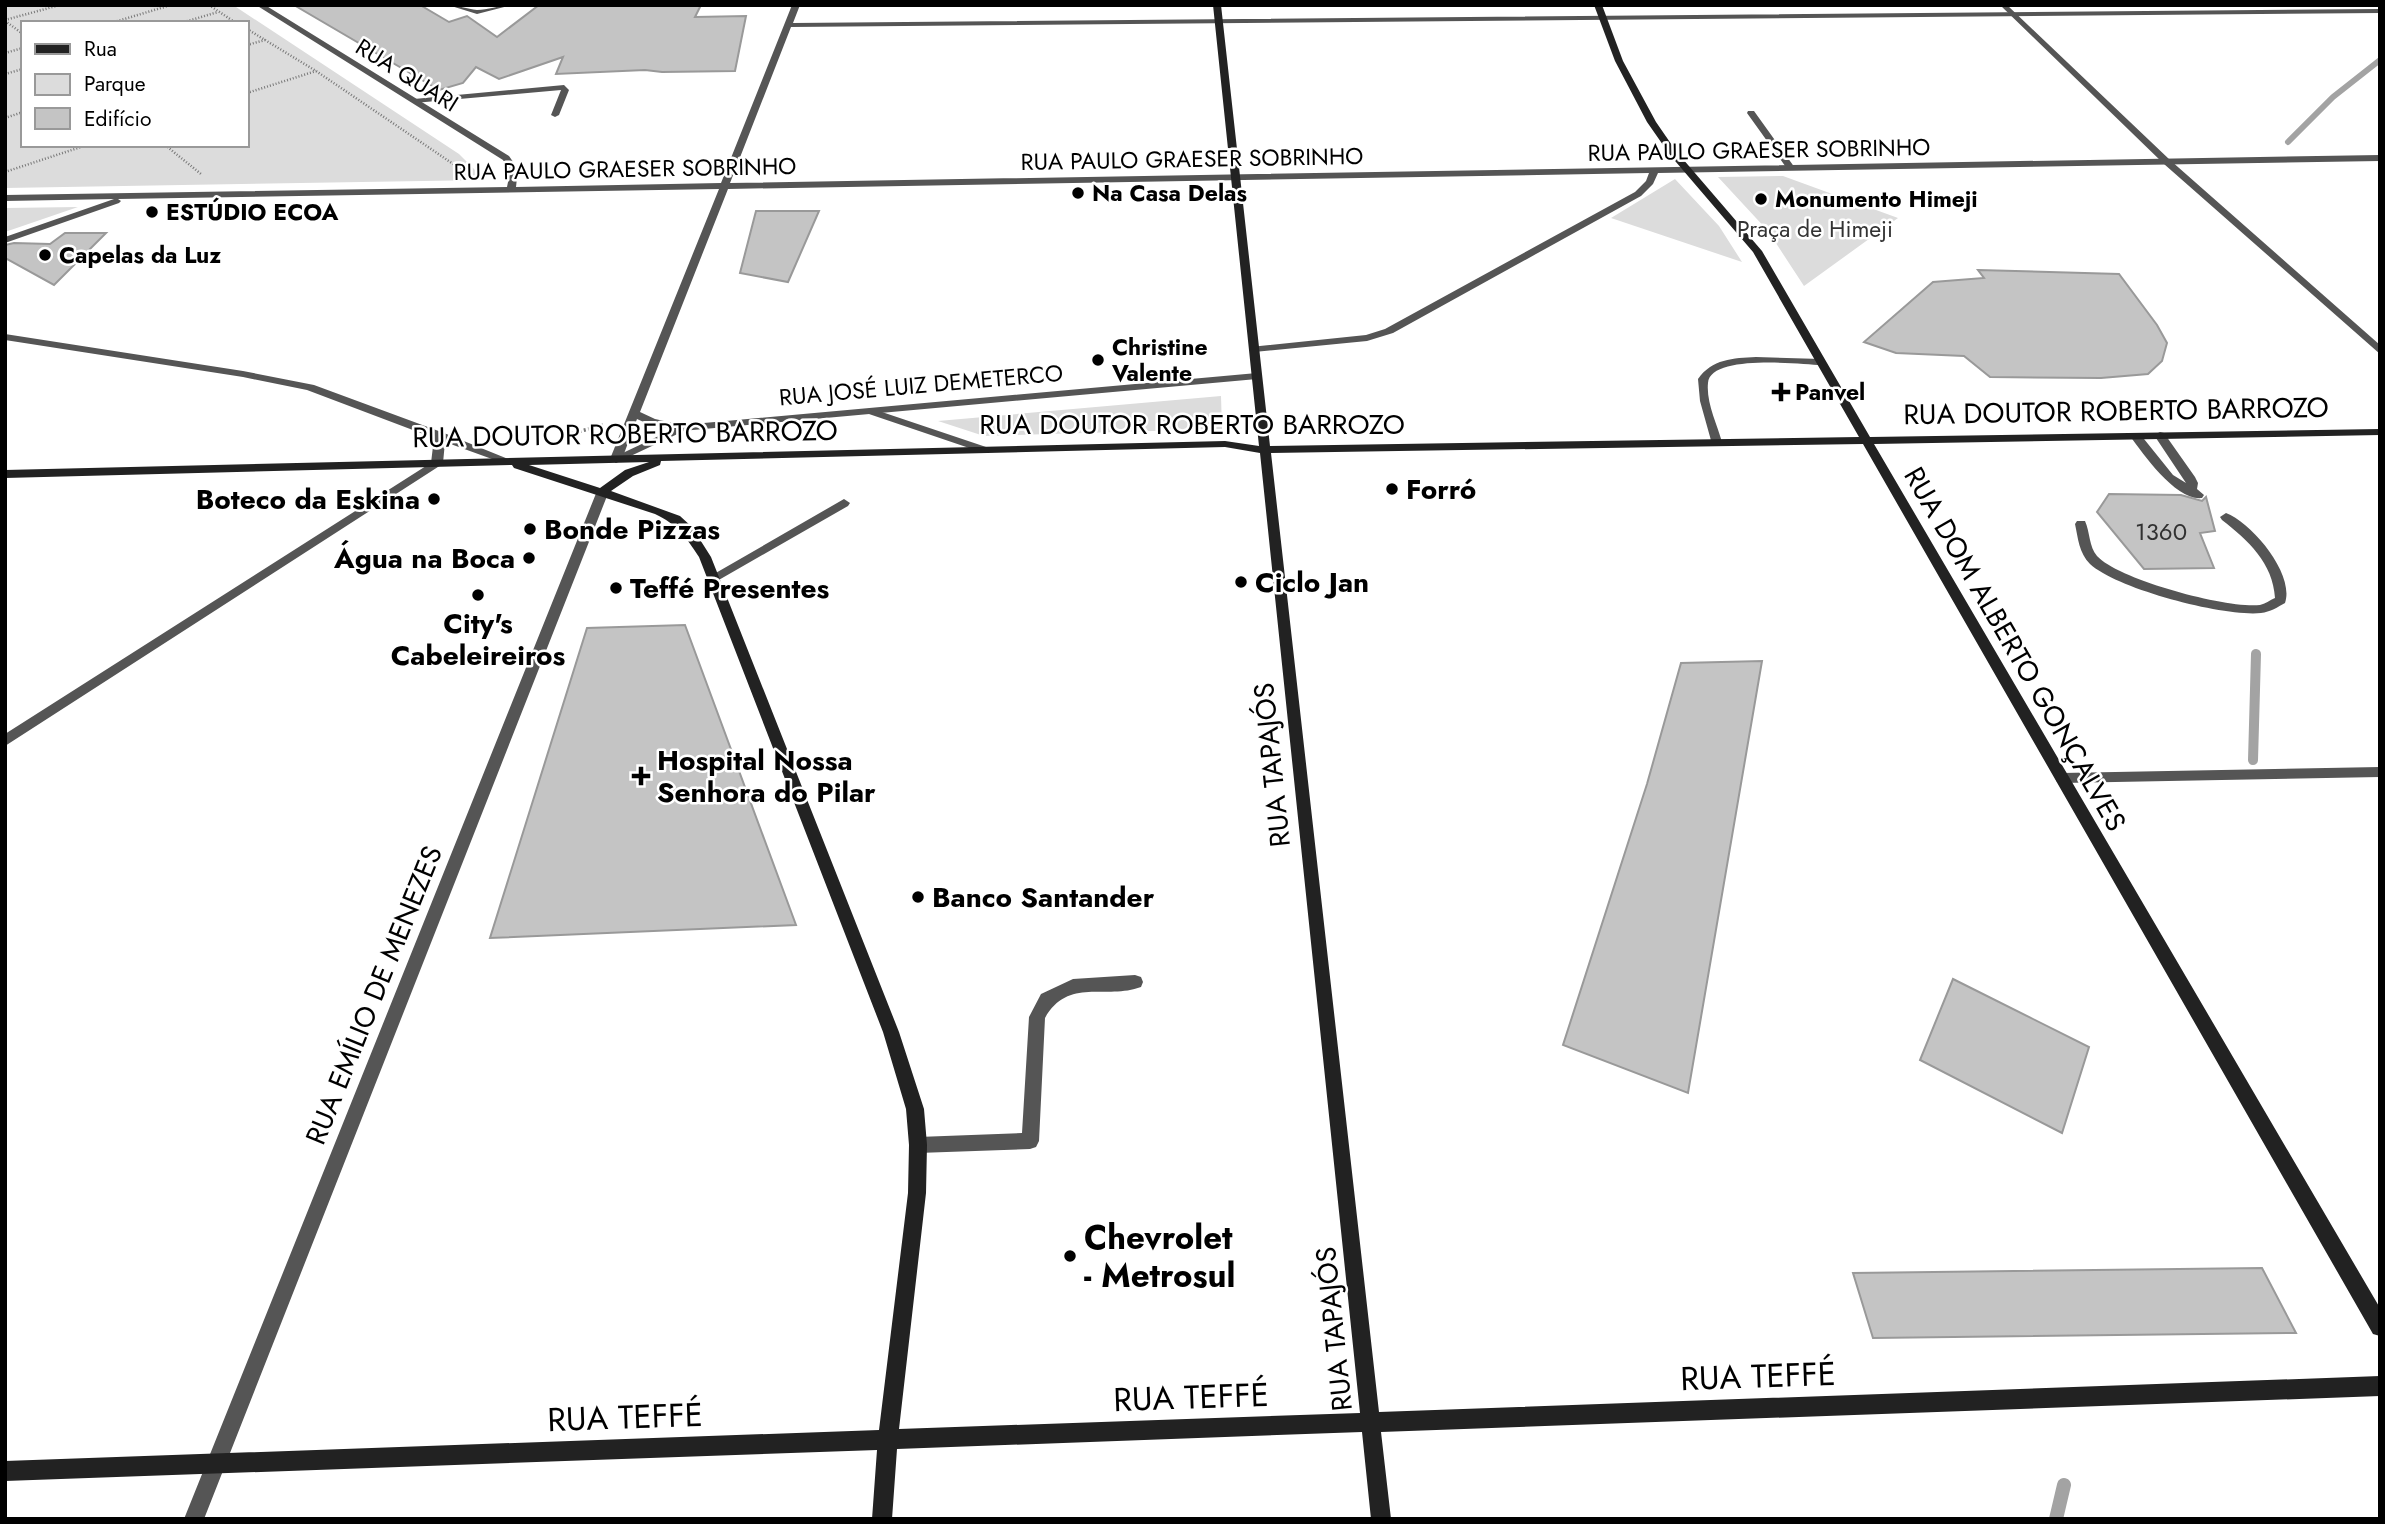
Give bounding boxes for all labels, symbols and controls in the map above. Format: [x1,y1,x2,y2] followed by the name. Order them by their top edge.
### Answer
[21,21,248,147] legend
[349,30,465,120] street label: RUA QUARI
[84,34,117,64] text: Rua
[84,69,146,99] text: Parque
[84,104,151,134] text: Edifício
[1587,130,1931,170] street label: RUA PAULO GRAESER SOBRINHO
[1020,139,1364,179] street label: RUA PAULO GRAESER SOBRINHO
[453,149,797,189] street label: RUA PAULO GRAESER SOBRINHO
[1092,176,1247,210] place label: Na Casa Delas
[1775,182,1978,216] place label: Monumento Himeji
[1070,185,1086,201] marker: Na Casa Delas
[1753,191,1769,207] marker: Monumento Himeji
[166,195,338,229] place label: ESTÚDIO ECOA
[144,204,160,220] marker: ESTÚDIO ECOA
[1737,212,1893,246] park label: Praça de Himeji
[59,238,221,272] place label: Capelas da Luz
[37,247,53,263] marker: Capelas da Luz
[1111,330,1208,390] place label: Christine Valente
[1090,352,1106,368] marker: Christine Valente
[778,356,1064,414] street label: RUA JOSÉ LUIZ DEMETERCO
[1795,375,1865,409] place label: Panvel
[1773,384,1789,400] marker: Panvel
[1903,387,2329,435] street label: RUA DOUTOR ROBERTO BARROZO
[979,404,1405,445] street label: RUA DOUTOR ROBERTO BARROZO
[412,410,838,458] street label: RUA DOUTOR ROBERTO BARROZO
[1894,459,2136,839] street label: RUA DOM ALBERTO GONÇALVES
[1406,469,1476,510] place label: Forró
[196,479,420,520] place label: Boteco da Eskina
[1384,481,1400,497] marker: Forró
[426,491,442,507] marker: Boteco da Eskina
[544,509,720,550] place label: Bonde Pizzas
[2135,514,2187,549] house number: 1360
[522,521,538,537] marker: Bonde Pizzas
[333,538,515,579] place label: Água na Boca
[521,550,537,566] marker: Água na Boca
[1255,562,1369,603] place label: Ciclo Jan
[630,568,830,609] place label: Teffé Presentes
[1233,574,1249,590] marker: Ciclo Jan
[608,580,624,596] marker: Teffé Presentes
[470,587,486,603] marker: City's Cabeleireiros
[391,603,566,676] place label: City's Cabeleireiros
[1243,681,1301,849] street label: RUA TAPAJÓS
[657,740,876,813] place label: Hospital Nossa Senhora do Pilar
[631,766,651,786] marker: Hospital Nossa Senhora do Pilar
[295,839,453,1151] street label: RUA EMÍLIO DE MENEZES
[932,877,1155,918] place label: Banco Santander
[910,889,926,905] marker: Banco Santander
[1084,1214,1236,1299] place label: Chevrolet - Metrosul
[1305,1245,1363,1413] street label: RUA TAPAJÓS
[1062,1248,1078,1264] marker: Chevrolet - Metrosul
[1679,1350,1837,1402] street label: RUA TEFFÉ
[1112,1371,1270,1423] street label: RUA TEFFÉ
[546,1391,704,1443] street label: RUA TEFFÉ

